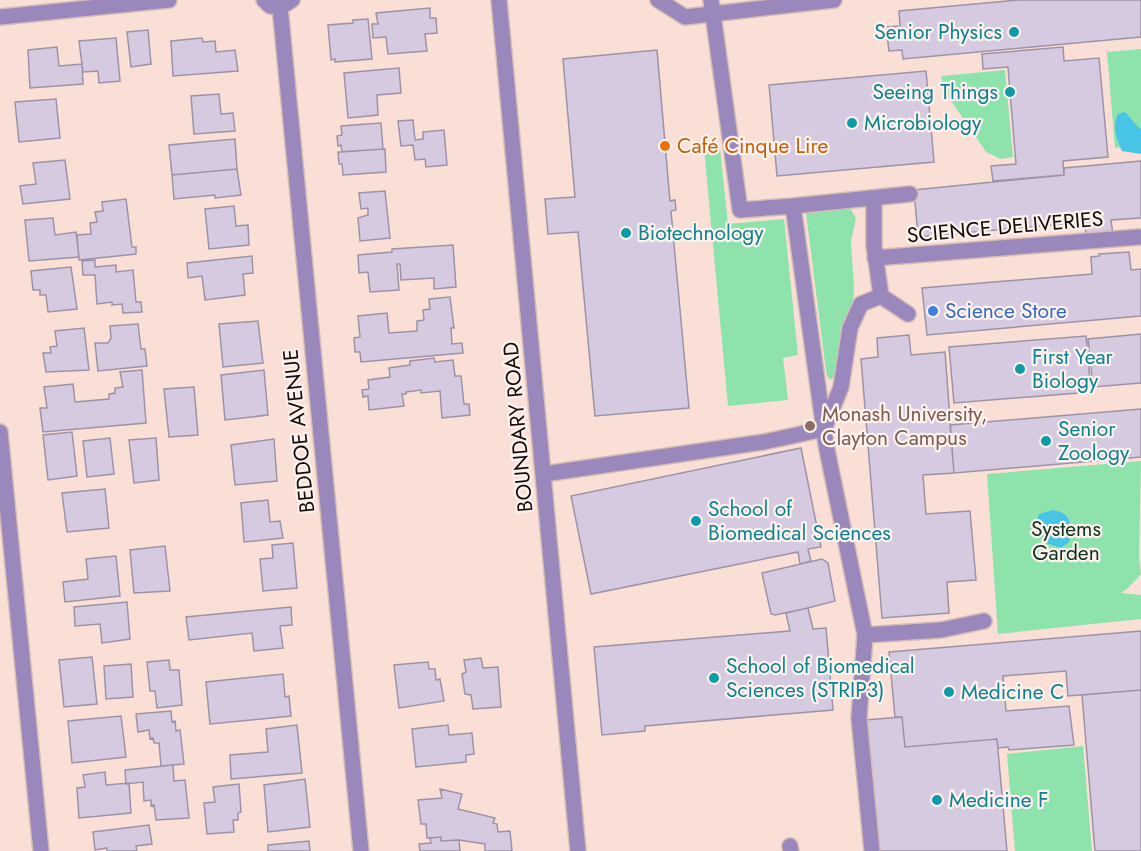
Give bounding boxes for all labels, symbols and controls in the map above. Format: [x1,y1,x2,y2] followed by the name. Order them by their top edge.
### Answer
[874,17,1002,47] place label: Senior Physics
[1007,25,1021,39] marker: Senior Physics
[872,77,998,107] place label: Seeing Things
[1003,85,1017,99] marker: Seeing Things
[864,108,982,138] place label: Microbiology
[845,116,859,130] marker: Microbiology
[677,131,828,161] place label: Café Cinque Lire
[658,139,672,153] marker: Café Cinque Lire
[906,203,1104,251] street label: SCIENCE DELIVERIES
[638,218,764,248] place label: Biotechnology
[619,226,633,240] marker: Biotechnology
[945,296,1067,326] place label: Science Store
[926,304,940,318] marker: Science Store
[496,341,540,513] street label: BOUNDARY ROAD
[1032,342,1114,396] place label: First Year Biology
[275,348,323,514] street label: BEDDOE AVENUE
[1013,362,1027,376] marker: First Year Biology
[822,399,987,453] place label: Monash University, Clayton Campus
[1058,414,1130,468] place label: Senior Zoology
[803,419,817,433] marker: Monash University, Clayton Campus
[1039,434,1053,448] marker: Senior Zoology
[708,494,891,548] place label: School of Biomedical Sciences
[689,514,703,528] marker: School of Biomedical Sciences
[1031,514,1101,568] park label: Systems Garden
[726,651,915,705] place label: School of Biomedical Sciences (STRIP3)
[707,671,721,685] marker: School of Biomedical Sciences (STRIP3)
[961,677,1064,707] place label: Medicine C
[942,685,956,699] marker: Medicine C
[949,785,1048,815] place label: Medicine F
[930,793,944,807] marker: Medicine F

